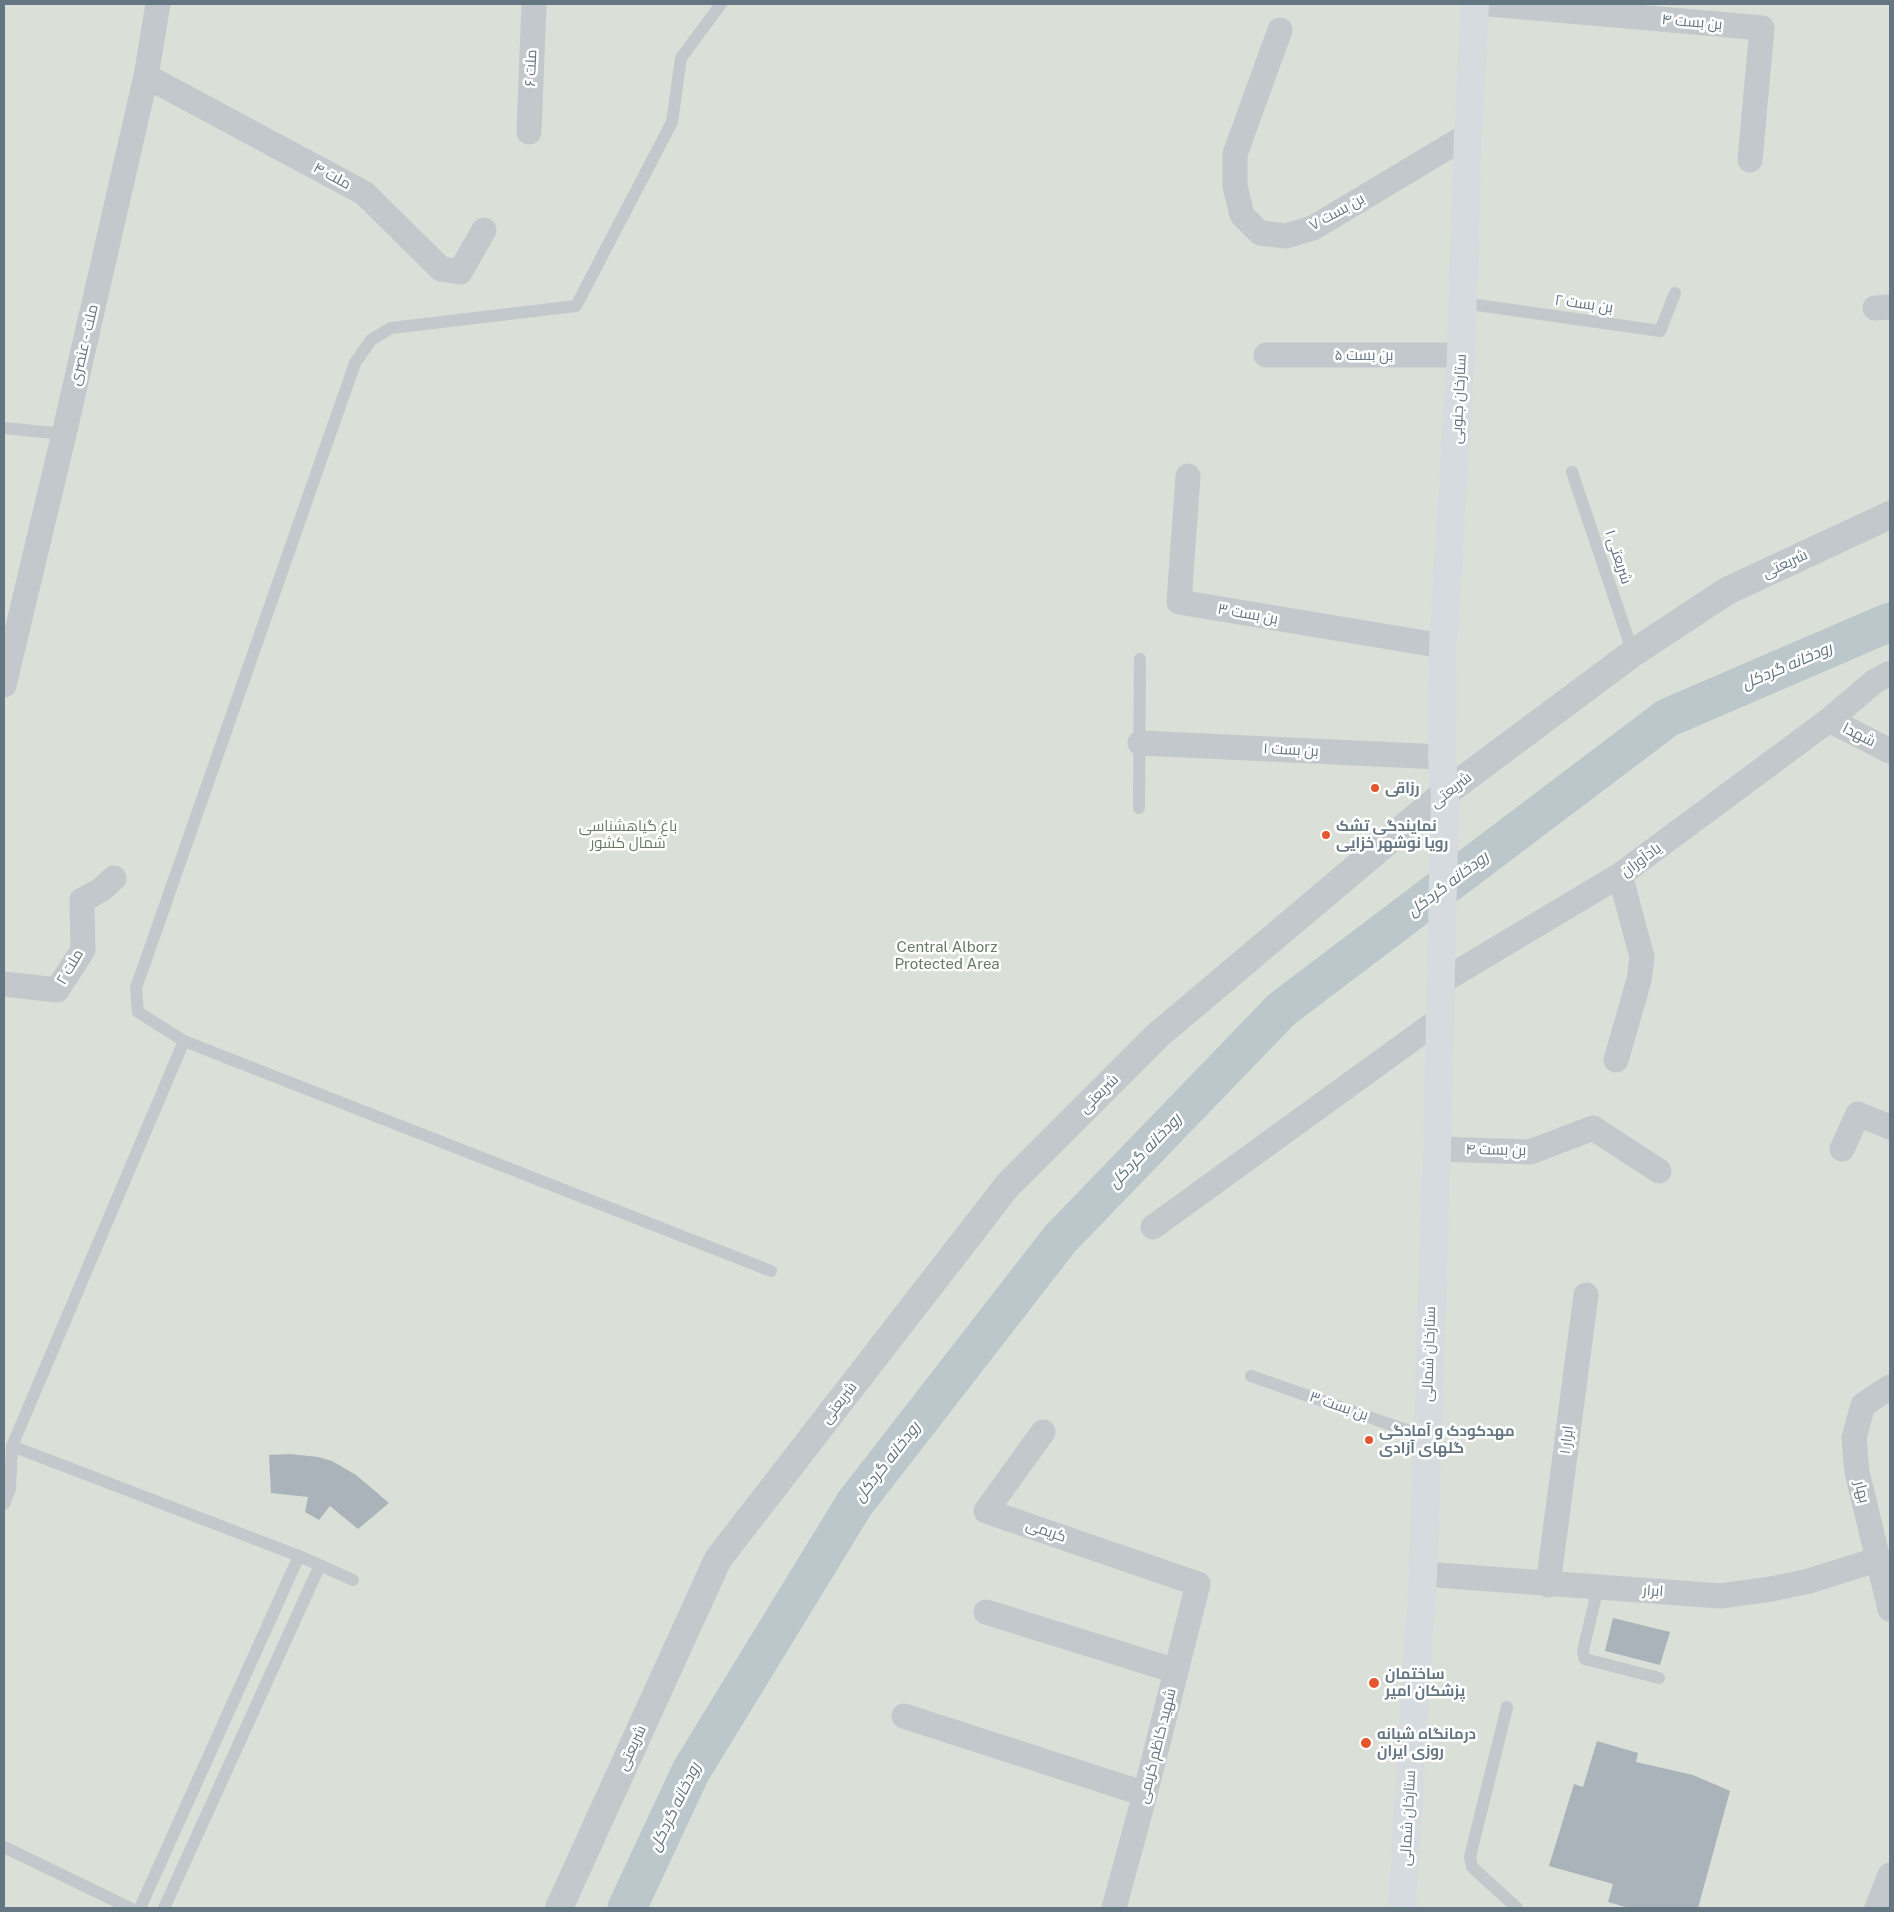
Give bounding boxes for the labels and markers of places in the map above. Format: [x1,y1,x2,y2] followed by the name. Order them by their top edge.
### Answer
[1385,779,1420,797] place label: رزاقی
[1369,782,1381,794] marker: رزاقی
[1336,817,1448,852] place label: نمایندگی تشک رویا نوشهر خزایی
[1320,829,1332,841] marker: نمایندگی تشک رویا نوشهر خزایی
[1379,1422,1515,1457] place label: مهدکودک و آمادگی گلهای آزادی
[1363,1434,1375,1446] marker: مهدکودک و آمادگی گلهای آزادی
[1385,1665,1465,1700] place label: ساختمان پزشکان امیر
[1367,1676,1381,1690] marker: ساختمان پزشکان امیر
[1377,1725,1476,1760] place label: درمانگاه شبانه روزی ایران
[1359,1736,1373,1750] marker: درمانگاه شبانه روزی ایران

